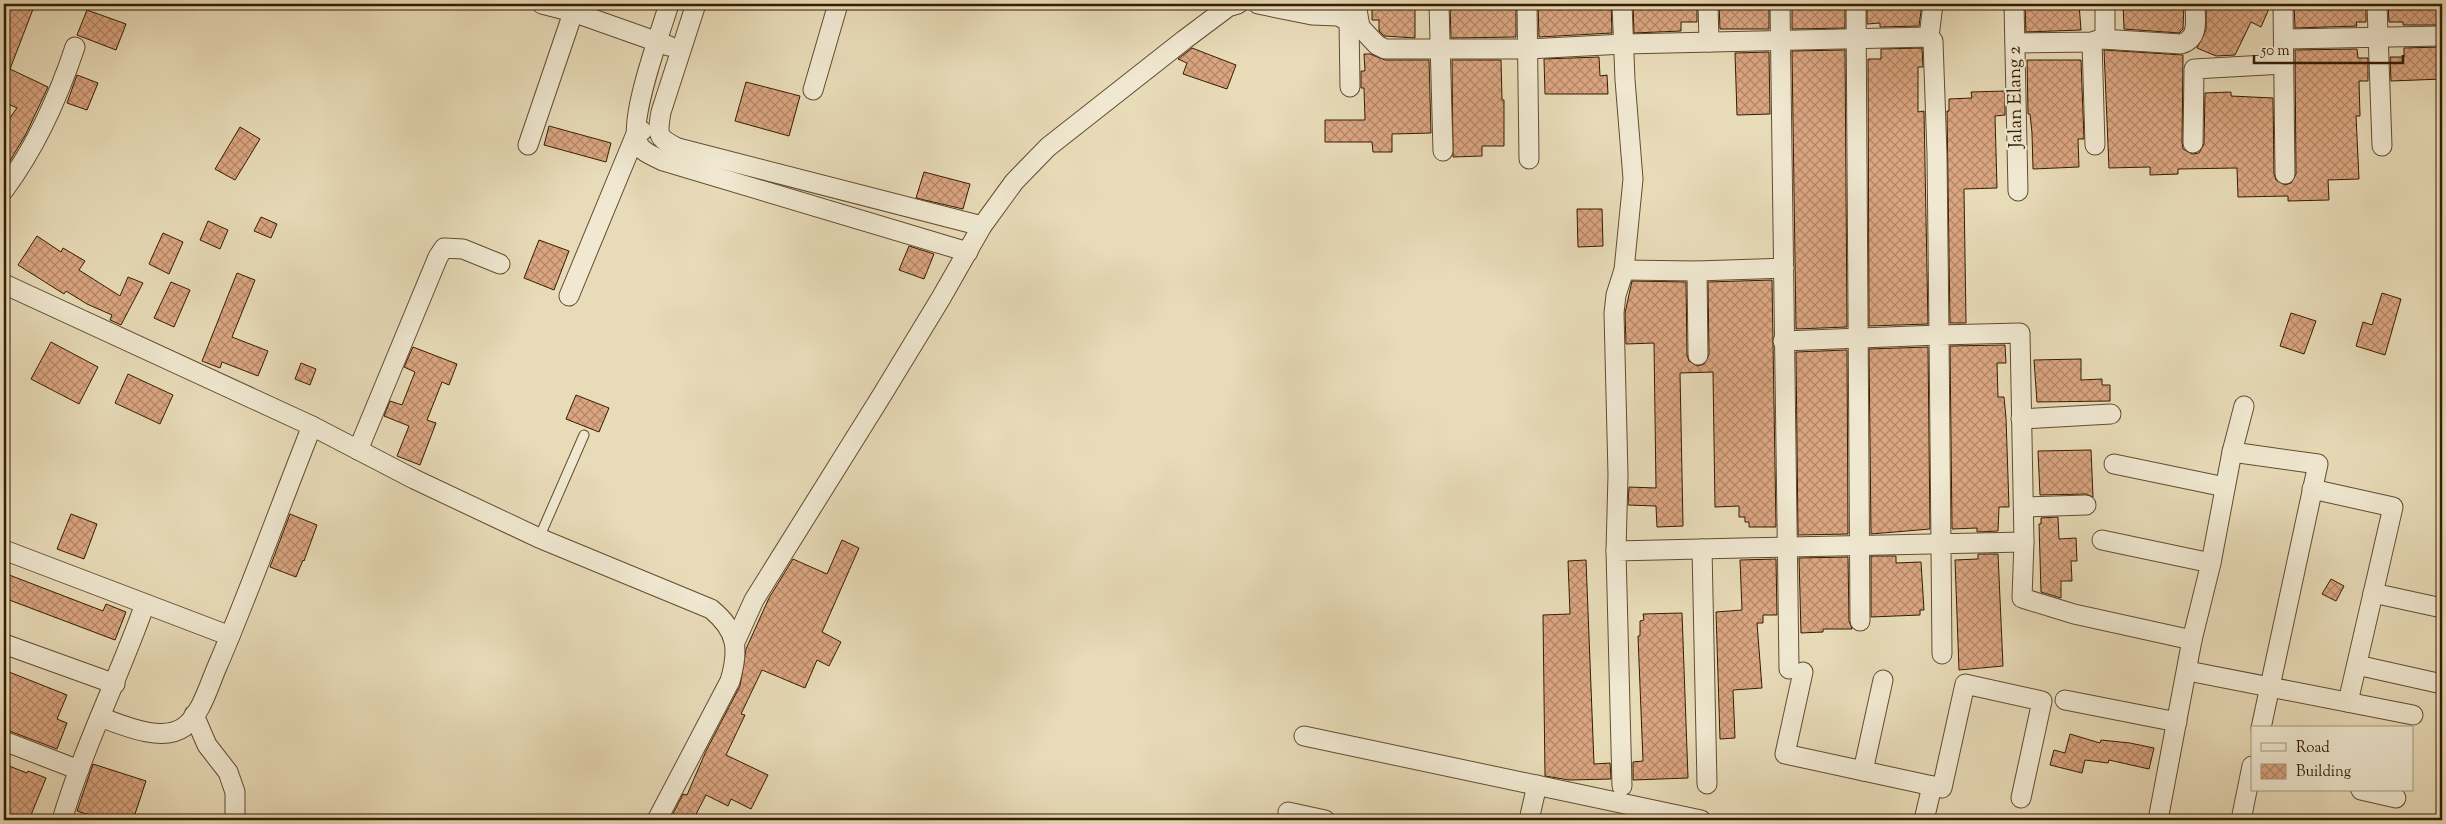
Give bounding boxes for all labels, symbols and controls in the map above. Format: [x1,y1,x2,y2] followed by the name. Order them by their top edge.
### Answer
[2254,32,2402,64] scale bar
[2260,41,2290,62] text: 50 m
[2002,45,2030,149] street label: Jalan Elang 2
[2251,726,2414,792] legend
[2296,738,2330,759] text: Road
[2296,762,2351,783] text: Building

